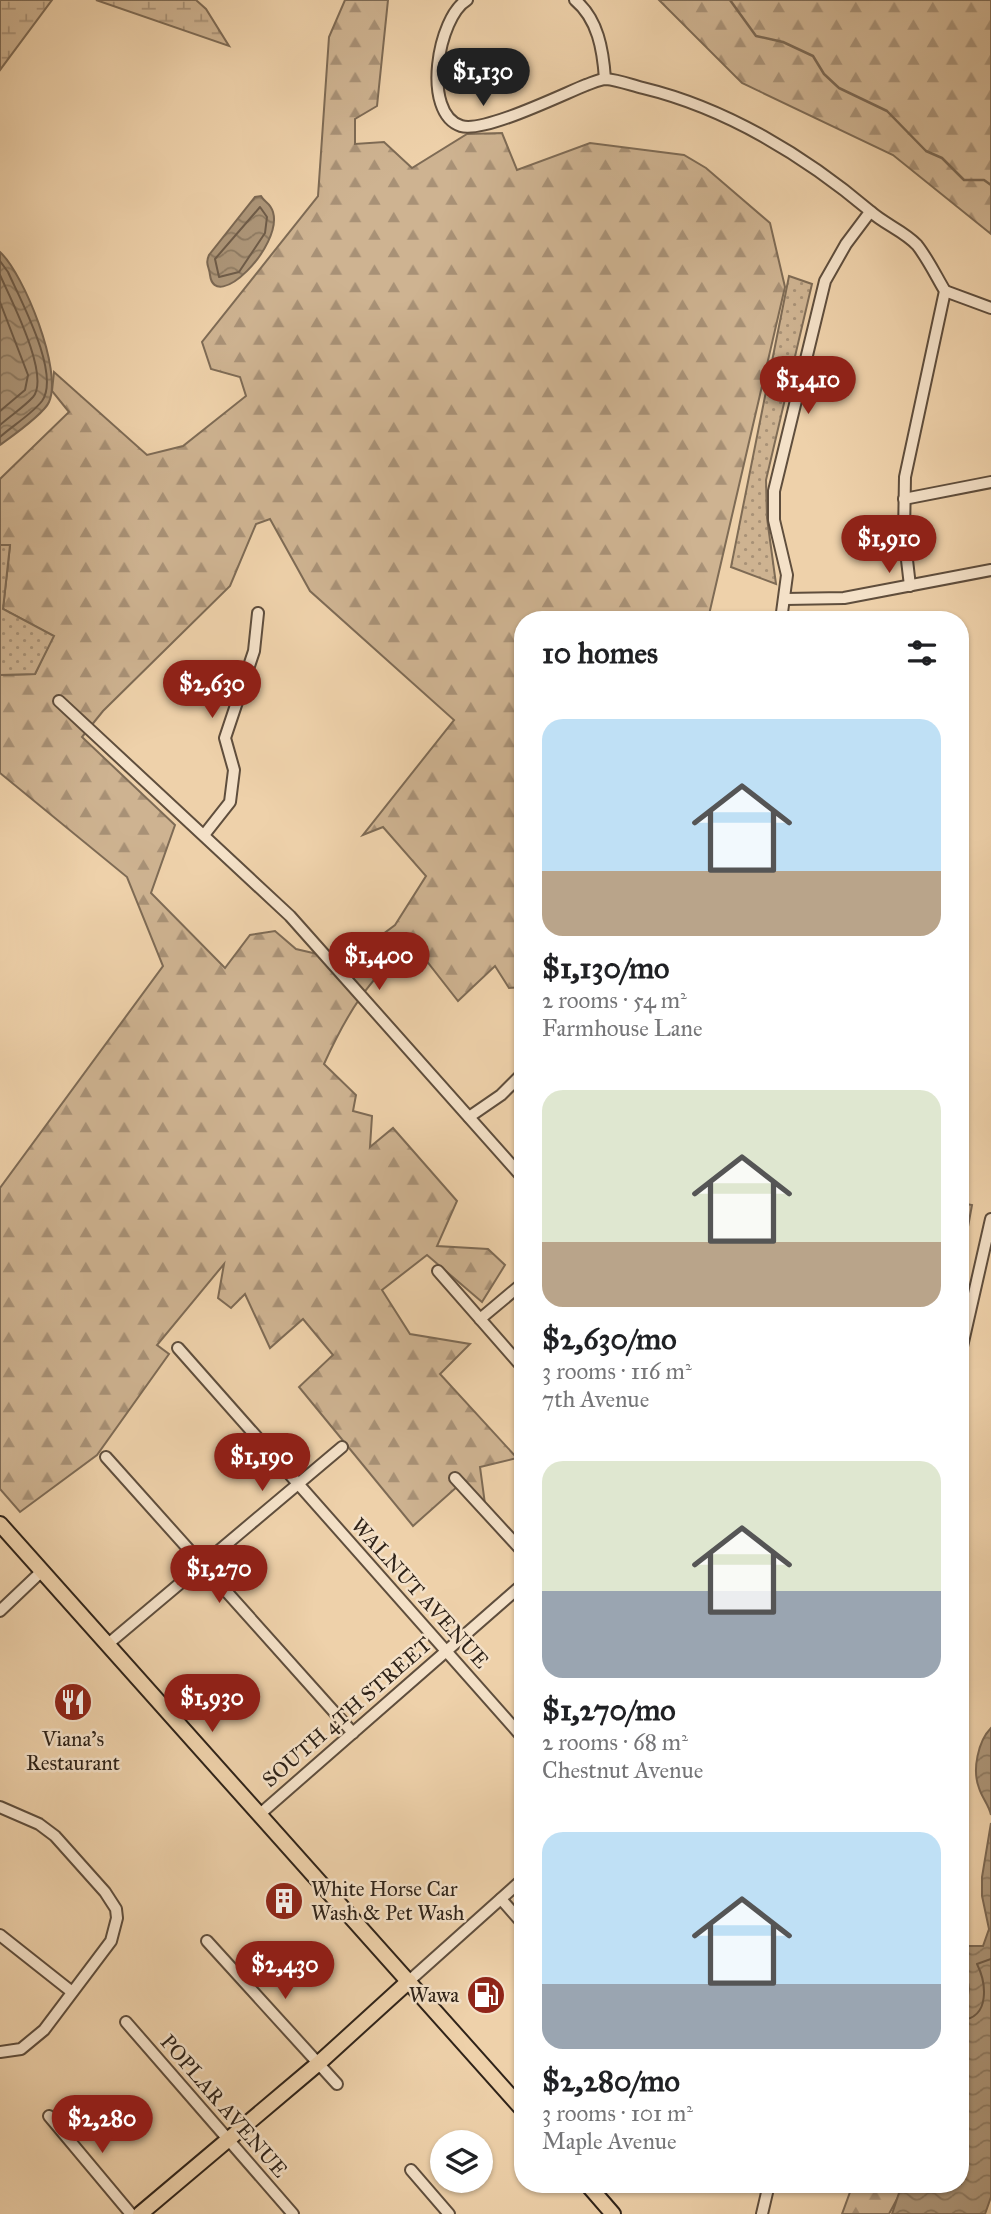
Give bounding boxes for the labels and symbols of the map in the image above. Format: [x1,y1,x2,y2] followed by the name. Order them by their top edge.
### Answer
[426,48,540,108] pin: $1,130
[751,356,865,416] pin: $1,410
[832,516,946,575] pin: $1,910
[155,660,269,720] pin: $2,630
[322,932,436,992] pin: $1,400
[205,1434,319,1493] pin: $1,190
[346,1512,494,1674] street label: WALNUT AVENUE
[162,1546,276,1605] pin: $1,270
[257,1631,437,1793] street label: SOUTH 4TH STREET
[155,1674,269,1734] pin: $1,930
[52,1681,94,1723] restaurant icon: Viana's Restaurant
[26,1726,121,1776] place label: Viana's Restaurant
[311,1876,465,1926] place label: White Horse Car Wash & Pet Wash
[263,1880,305,1922] building icon: White Horse Car Wash & Pet Wash
[228,1941,342,2001] pin: $2,430
[465,1974,507,2016] fuel station icon: Wawa
[409,1982,459,2008] place label: Wawa
[155,2029,293,2183] street label: POPLAR AVENUE
[45,2096,159,2155] pin: $2,280

